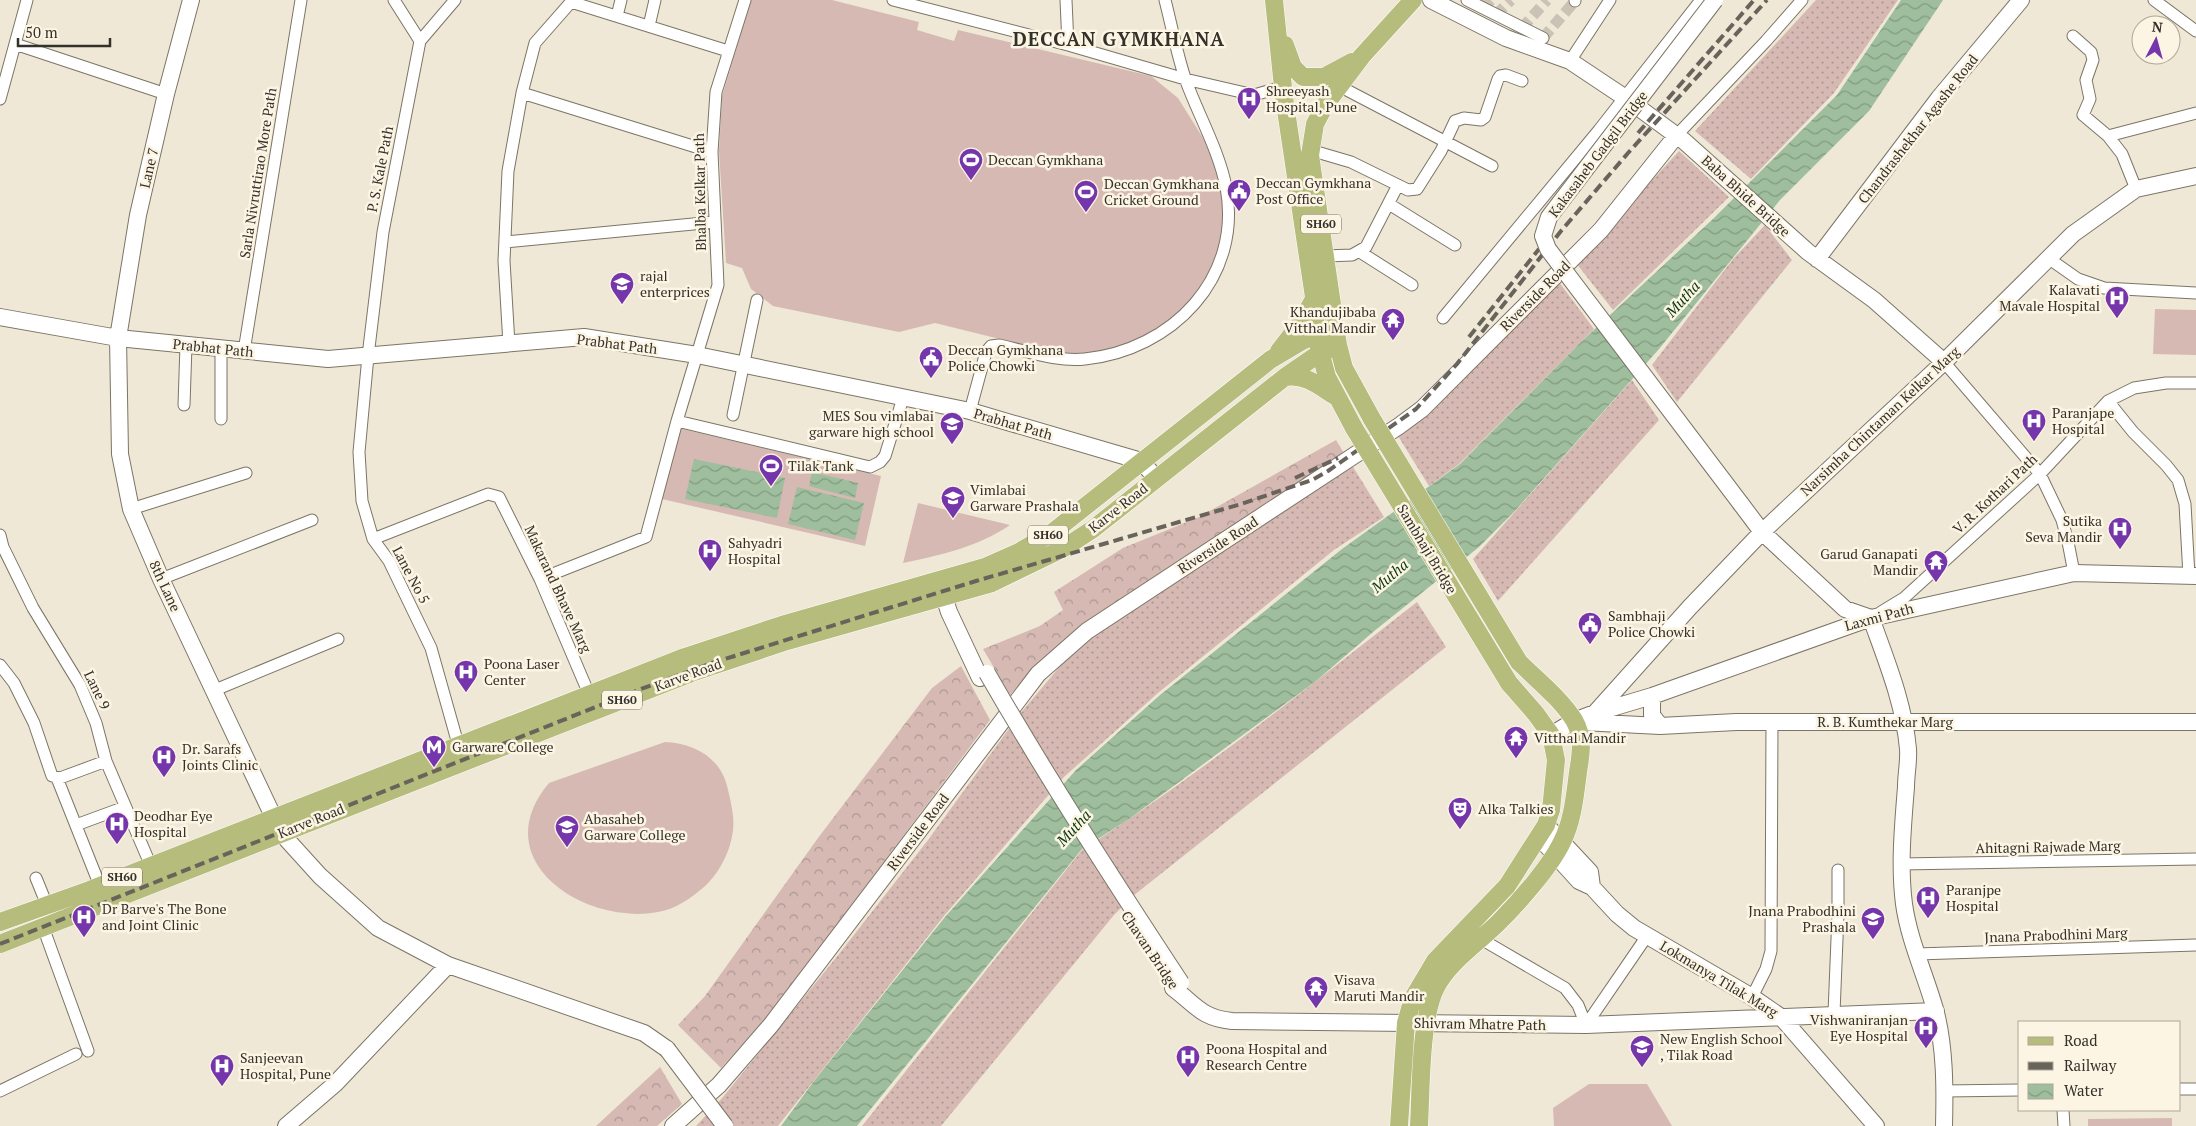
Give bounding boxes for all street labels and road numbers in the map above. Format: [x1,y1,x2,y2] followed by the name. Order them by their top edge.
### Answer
[1853,50,1982,207] street label: Chandrashekhar Agashe Road
[235,86,280,260] street label: Sarla Nivruttirao More Path
[1544,87,1651,221] street label: Kakasaheb Gadgil Bridge
[362,124,397,214] street label: P. S. Kale Path
[689,133,710,251] street label: Bhalba Kelkar Path
[135,146,162,190] street label: Lane 7
[1698,151,1795,241] street label: Baba Bhide Bridge
[1301,214,1341,233] road number: SH60
[1495,256,1574,335] street label: Riverside Road
[576,329,658,358] street label: Prabhat Path
[172,334,254,361] street label: Prabhat Path
[1796,341,1964,500] street label: Narsimha Chintaman Kelkar Marg
[972,403,1055,444] street label: Prabhat Path
[1948,449,2041,538] street label: V. R. Kothari Path
[1084,478,1151,537] street label: Karve Road
[1393,500,1462,597] street label: Sambhaji Bridge
[1174,511,1262,578] street label: Riverside Road
[521,522,597,656] street label: Makarand Bhave Marg
[1028,526,1068,544] road number: SH60
[388,543,434,607] street label: Lane No 5
[145,557,186,614] street label: 8th Lane
[1842,598,1915,635] street label: Laxmi Path
[652,654,724,695] street label: Karve Road
[80,667,115,712] street label: Lane 9
[602,690,642,710] road number: SH60
[1817,712,1953,731] street label: R. B. Kumthekar Marg
[882,789,953,874] street label: Riverside Road
[275,798,347,843] street label: Karve Road
[1975,836,2121,857] street label: Ahitagni Rajwade Marg
[102,868,142,886] road number: SH60
[1117,907,1184,993] street label: Chavan Bridge
[1984,922,2128,946] street label: Jnana Prabodhini Marg
[1657,936,1782,1022] street label: Lokmanya Tilak Marg
[1414,1013,1546,1034] street label: Shivram Mhatre Path

